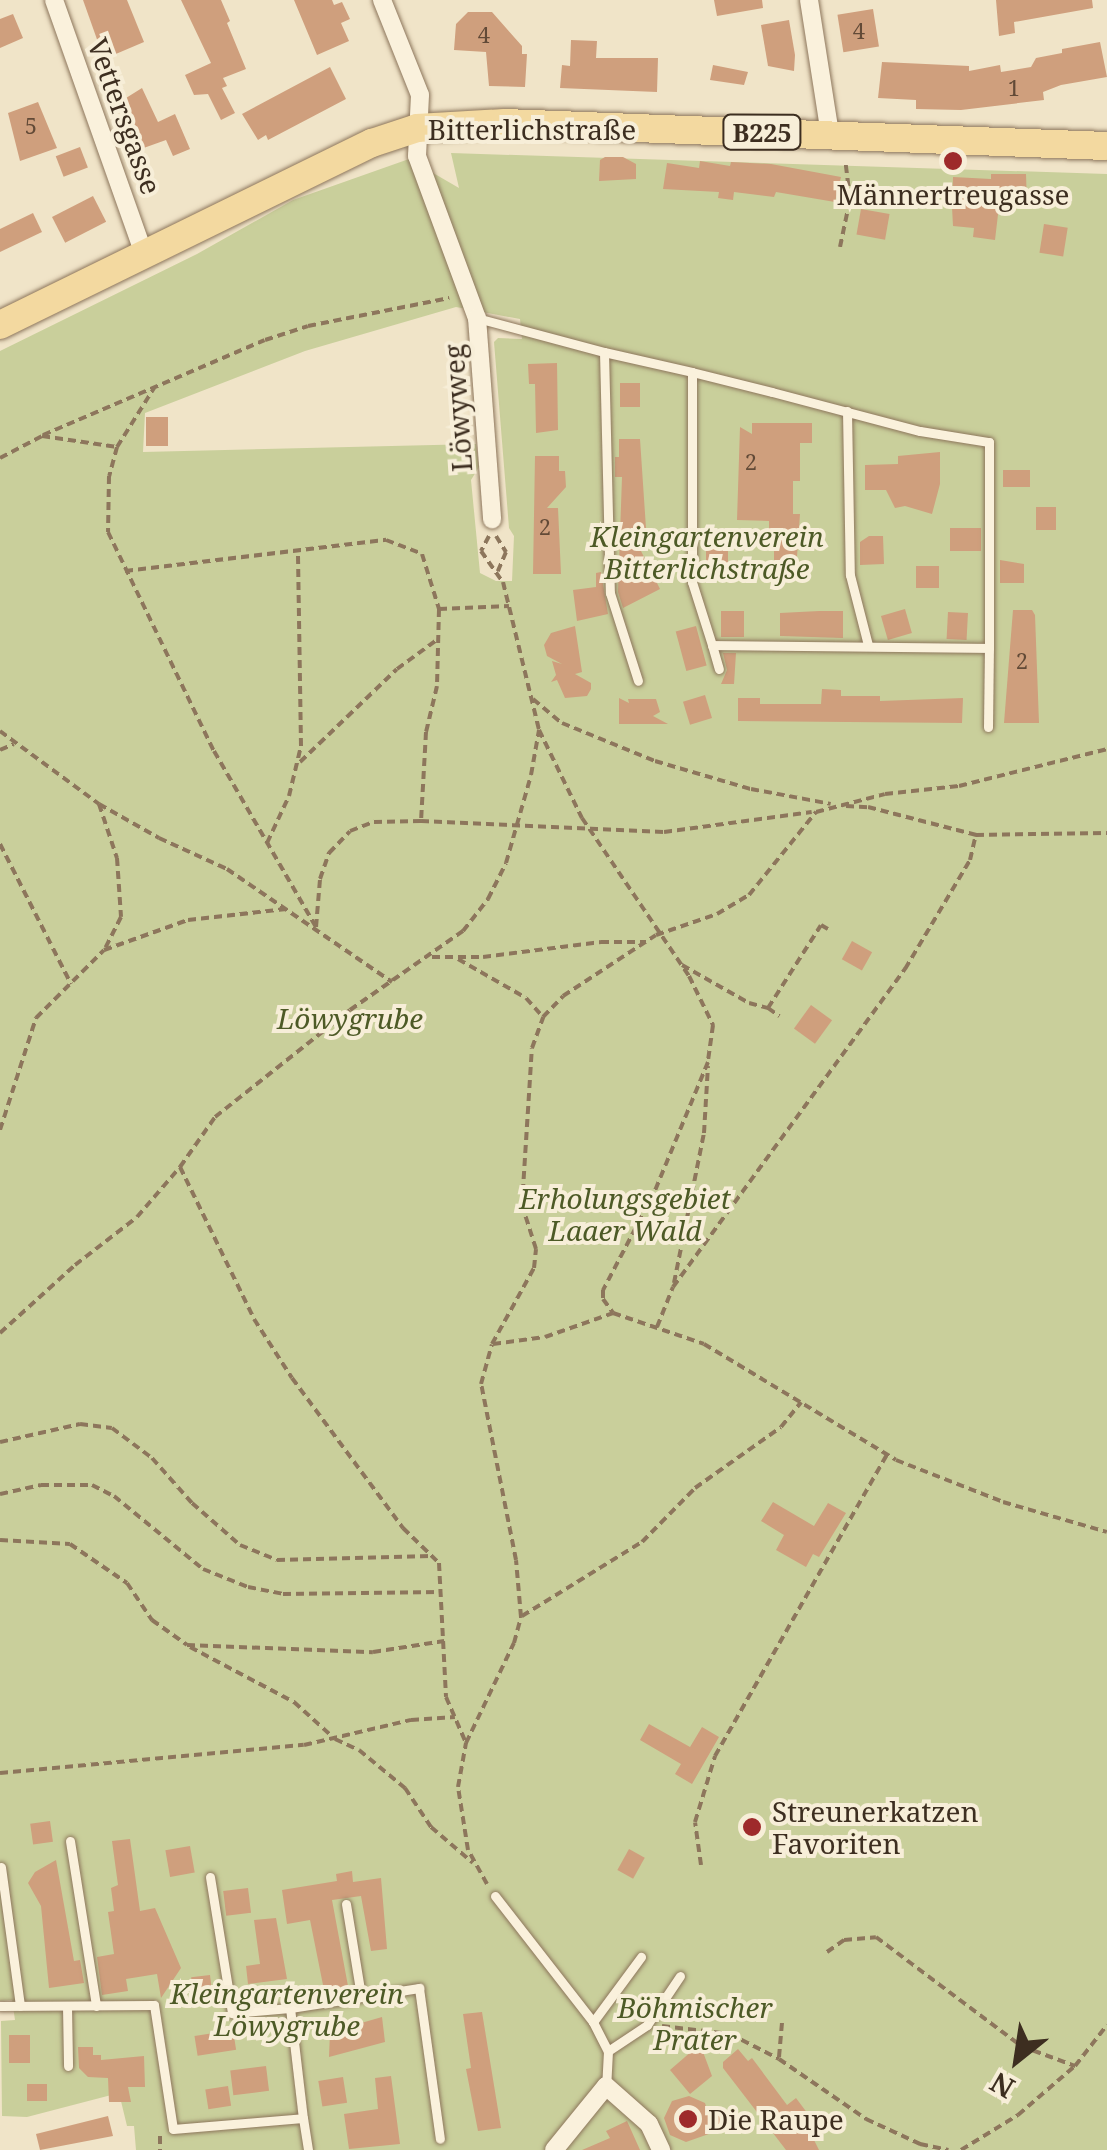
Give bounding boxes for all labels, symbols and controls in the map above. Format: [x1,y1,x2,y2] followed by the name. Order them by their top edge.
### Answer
[853,18,865,44] house number: 4
[478,22,490,48] house number: 4
[81,33,169,199] street label: Vettersgasse
[1008,75,1020,101] house number: 1
[428,112,636,146] street label: Bitterlichstraße
[722,112,802,152] road number: B225
[25,113,37,139] house number: 5
[942,150,964,172] marker: Männertreugasse
[836,177,1070,211] place label: Männertreugasse
[436,343,478,473] street label: Löwyweg
[745,449,757,475] house number: 2
[539,514,551,540] house number: 2
[590,519,824,585] park label: Kleingartenverein Bitterlichstraße
[1016,648,1028,674] house number: 2
[277,1001,423,1035] park label: Löwygrube
[519,1181,731,1247] park label: Erholungsgebiet Laaer Wald
[772,1794,979,1860] place label: Streunerkatzen Favoriten
[741,1816,763,1838] marker: Streunerkatzen Favoriten
[170,1976,404,2042] park label: Kleingartenverein Löwygrube
[617,1990,773,2056] park label: Böhmischer Prater
[967,2010,1067,2110] north arrow
[983,2064,1021,2108] text: N
[708,2102,844,2136] place label: Die Raupe
[677,2108,699,2130] marker: Die Raupe

